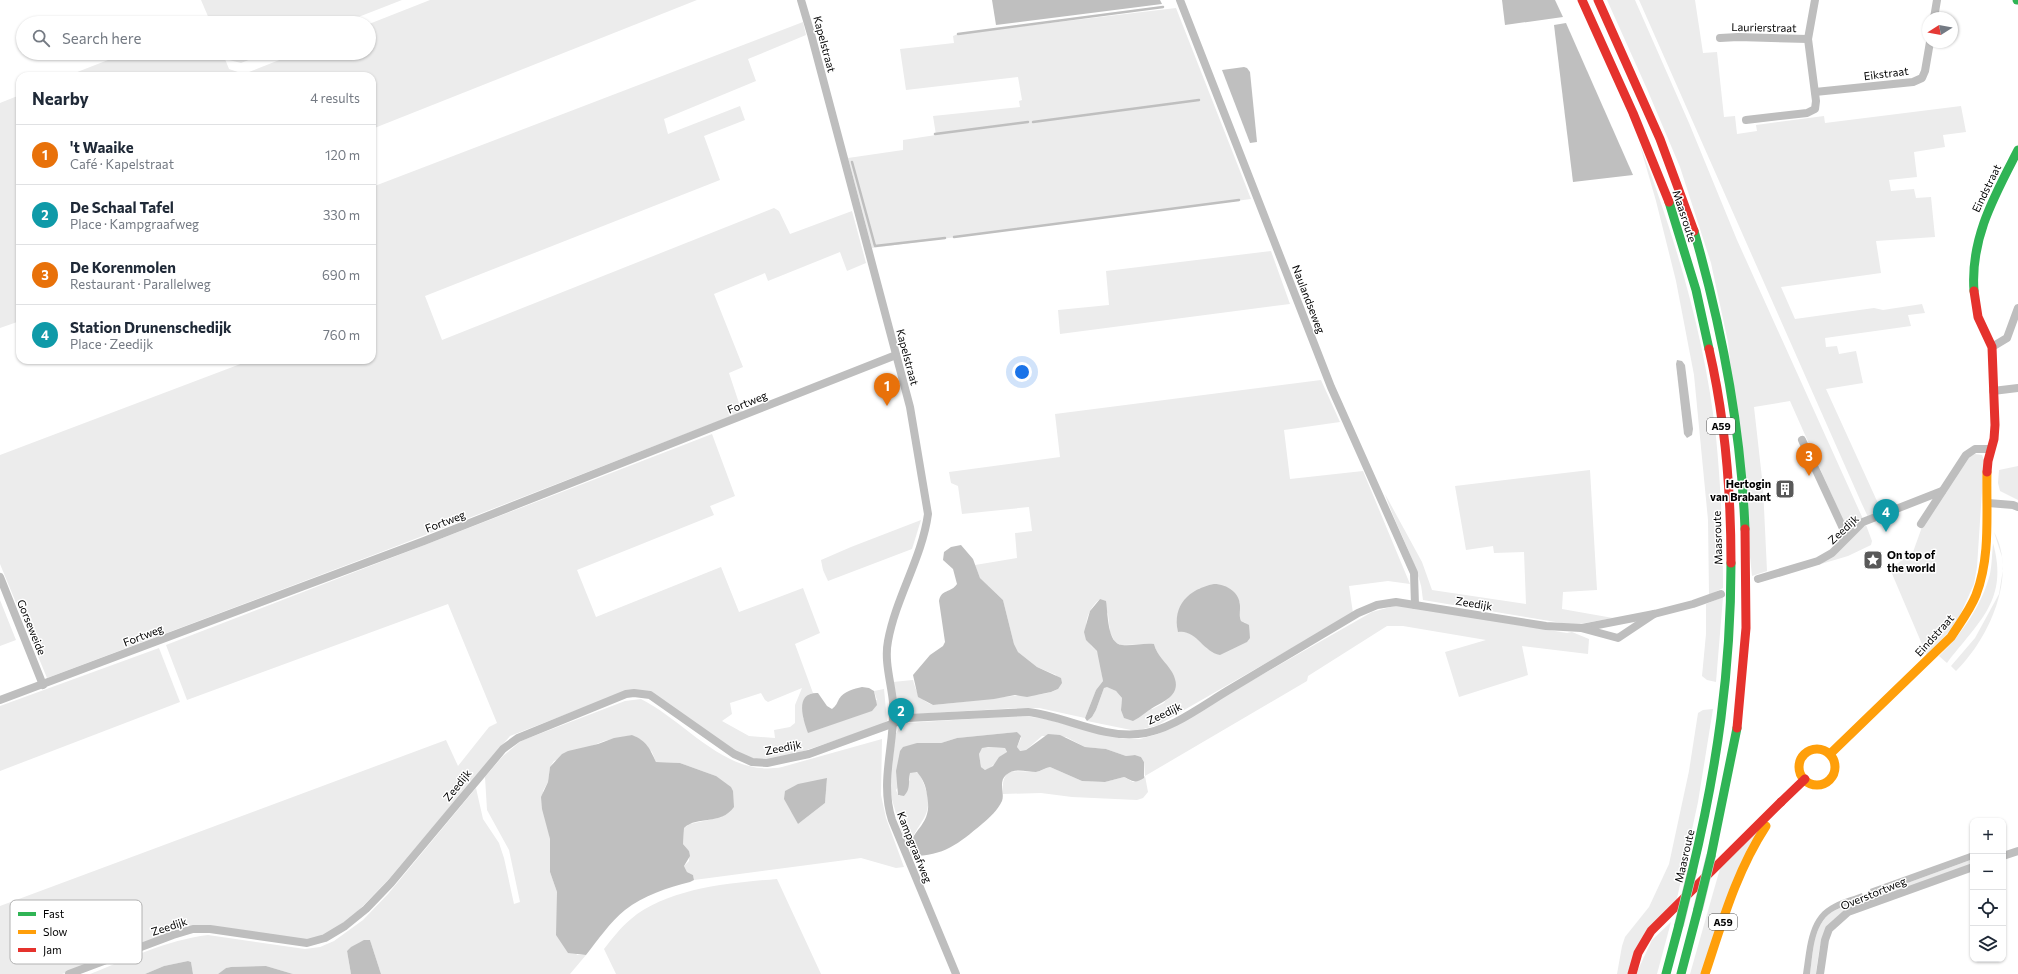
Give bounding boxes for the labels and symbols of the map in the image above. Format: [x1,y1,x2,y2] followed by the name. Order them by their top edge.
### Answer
[1922,12,1958,48] north arrow
[811,14,839,74] street label: Kapelstraat
[1731,20,1797,34] street label: Laurierstraat
[1863,64,1910,82] street label: Eikstraat
[1969,161,2003,214] street label: Eindstraat
[1670,188,1700,244] street label: Maasroute
[1290,263,1328,335] street label: Naulandseweg
[894,327,922,387] street label: Kapelstraat
[1012,362,1032,382] your location
[874,373,900,406] pin: 1
[725,388,769,416] street label: Fortweg
[1707,418,1735,434] road number: A59
[1796,443,1822,476] pin: 3
[1710,477,1771,503] place label: Hertogin van Brabant
[1774,478,1796,500] building icon: Hertogin van Brabant
[1873,499,1899,532] pin: 4
[423,507,467,535] street label: Fortweg
[1710,511,1724,565] street label: Maasroute
[1825,512,1861,546] street label: Zeedijk
[1887,548,1936,574] place label: On top of the world
[1862,549,1884,571] place icon: On top of the world
[1455,594,1493,612] street label: Zeedijk
[15,597,49,657] street label: Gorseweide
[1912,611,1956,659] street label: Eindstraat
[121,621,165,649] street label: Fortweg
[888,698,914,731] pin: 2
[1145,699,1184,727] street label: Zeedijk
[764,737,802,757] street label: Zeedijk
[440,767,474,803] street label: Zeedijk
[895,809,935,885] street label: Kampgraafweg
[1672,828,1696,884] street label: Maasroute
[1838,874,1908,912] street label: Overstortweg
[10,900,142,964] legend
[43,907,65,920] text: Fast
[149,914,189,938] street label: Zeedijk
[1709,914,1737,930] road number: A59
[43,925,68,938] text: Slow
[43,943,62,957] text: Jam

